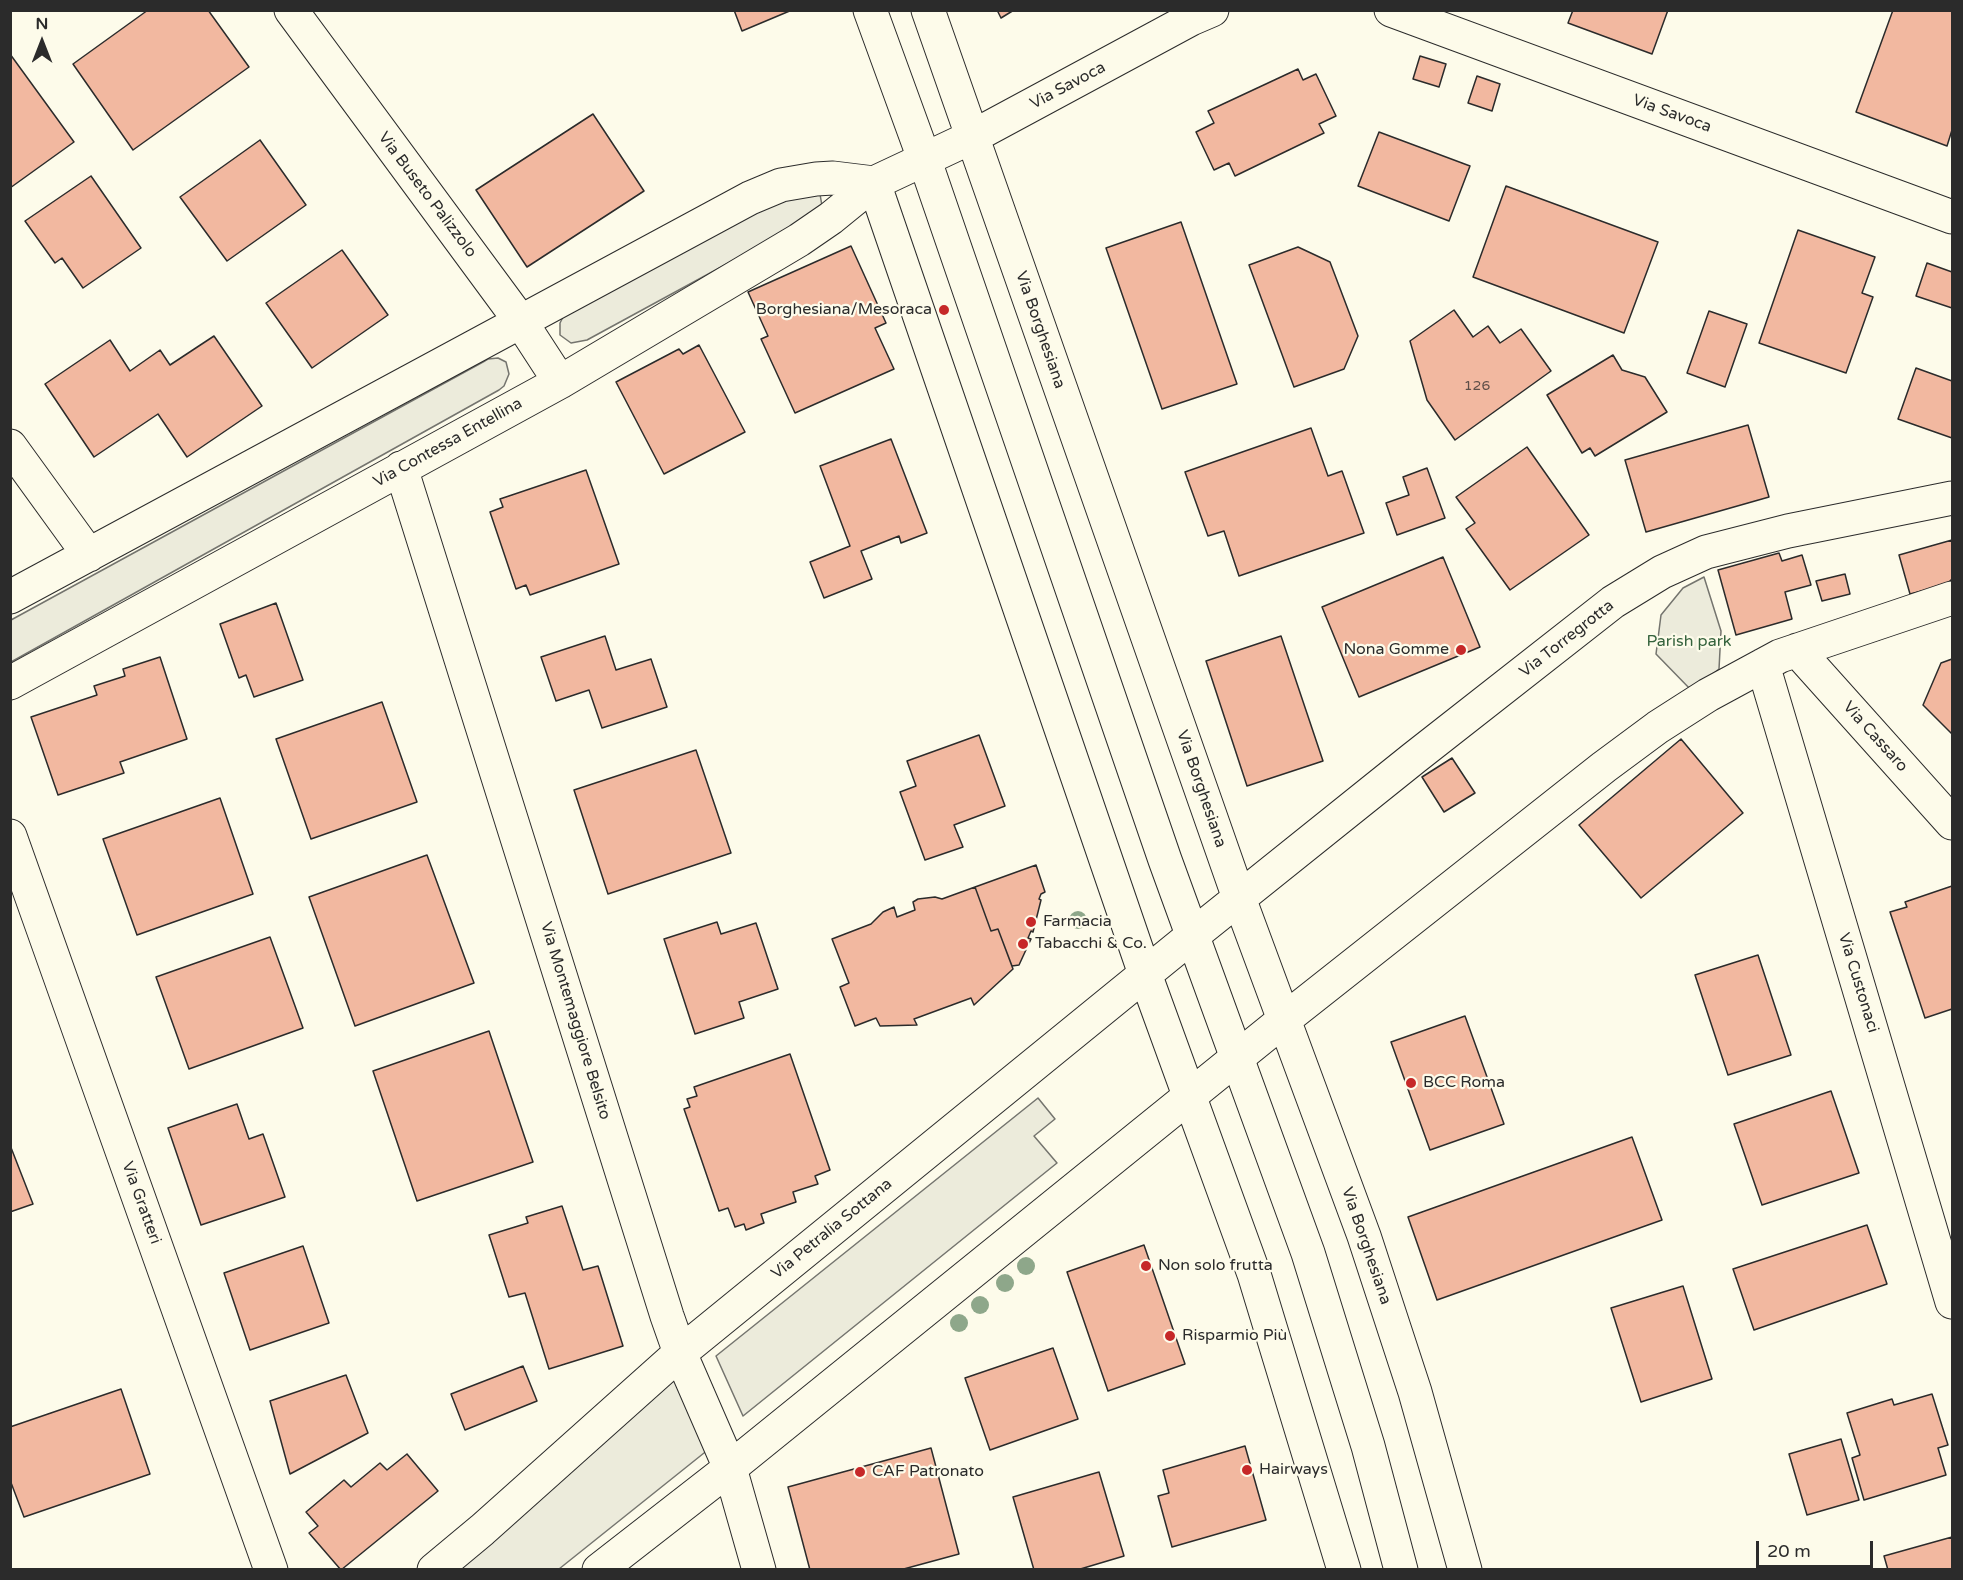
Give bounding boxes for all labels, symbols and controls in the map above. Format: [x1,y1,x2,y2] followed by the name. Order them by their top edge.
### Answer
[12,12,72,72] north arrow
[36,14,48,34] text: N
[1027,58,1109,114] street label: Via Savoca
[1630,91,1714,137] street label: Via Savoca
[374,128,480,262] street label: Via Buseto Palizzolo
[1011,269,1069,391] street label: Via Borghesiana
[756,300,932,320] place label: Borghesiana/Mesoraca
[937,303,951,317] marker: Borghesiana/Mesoraca
[1464,378,1490,394] house number: 126
[370,394,526,492] street label: Via Contessa Entellina
[1516,596,1618,682] street label: Via Torregrotta
[1647,632,1731,652] park label: Parish park
[1343,640,1449,660] place label: Nona Gomme
[1454,643,1468,657] marker: Nona Gomme
[1838,698,1912,776] street label: Via Cassaro
[1172,728,1230,850] street label: Via Borghesiana
[1043,912,1112,932] place label: Farmacia
[1024,915,1038,929] marker: Farmacia
[536,920,614,1122] street label: Via Montemaggiore Belsito
[1834,931,1882,1035] street label: Via Custonaci
[1035,934,1147,954] place label: Tabacchi & Co.
[1016,937,1030,951] marker: Tabacchi & Co.
[1423,1073,1505,1093] place label: BCC Roma
[1404,1076,1418,1090] marker: BCC Roma
[117,1159,165,1247] street label: Via Gratteri
[768,1175,896,1283] street label: Via Petralia Sottana
[1337,1185,1395,1307] street label: Via Borghesiana
[1158,1256,1273,1276] place label: Non solo frutta
[1139,1259,1153,1273] marker: Non solo frutta
[1182,1326,1287,1346] place label: Risparmio Più
[1163,1329,1177,1343] marker: Risparmio Più
[1259,1460,1328,1480] place label: Hairways
[872,1462,984,1482] place label: CAF Patronato
[1240,1463,1254,1477] marker: Hairways
[853,1465,867,1479] marker: CAF Patronato
[1759,1529,1876,1567] scale bar
[1767,1540,1811,1562] text: 20 m

